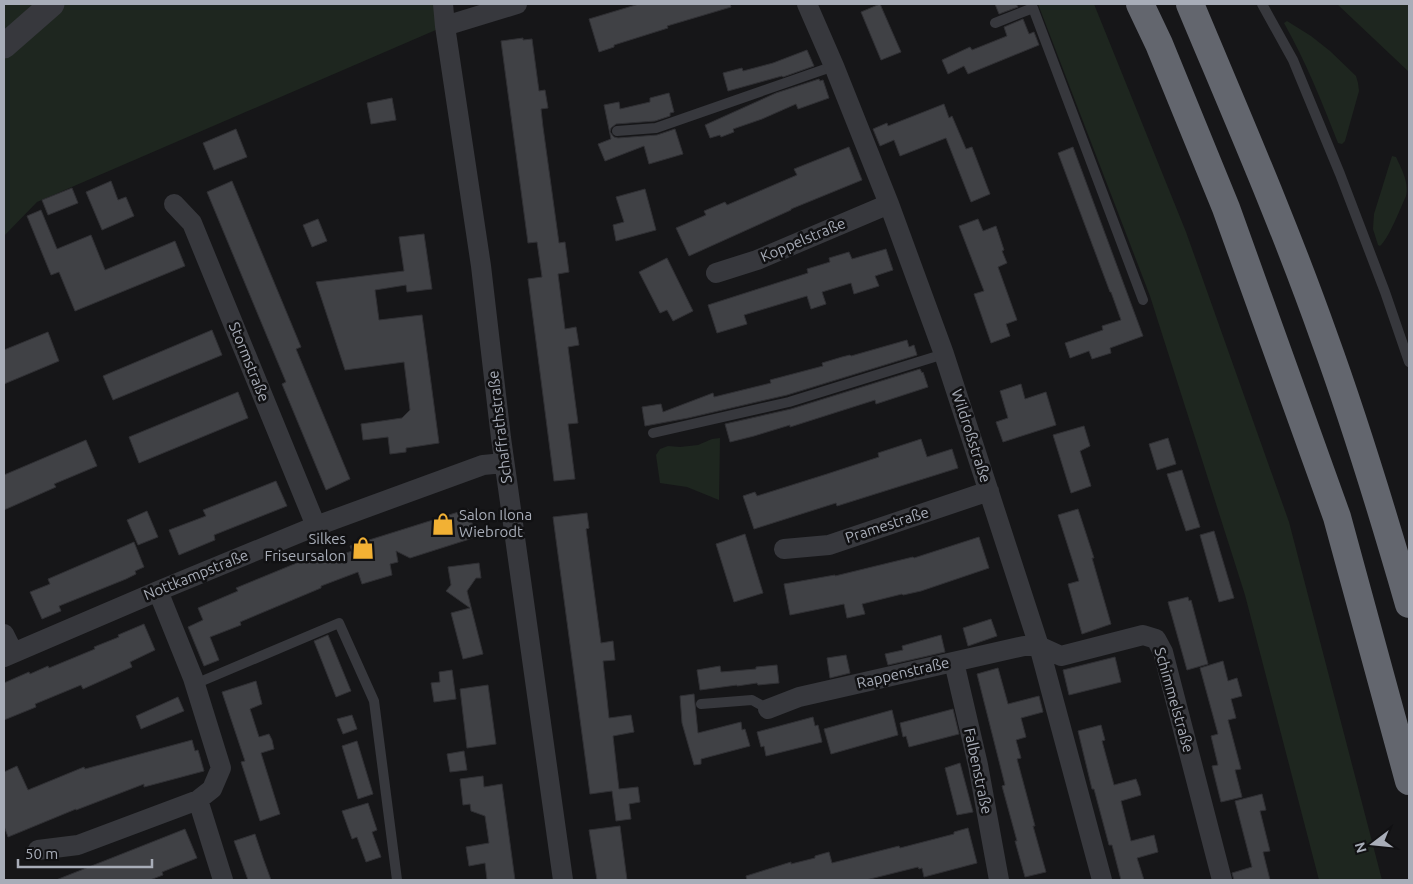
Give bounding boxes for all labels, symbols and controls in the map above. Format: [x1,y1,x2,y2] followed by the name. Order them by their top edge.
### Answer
[758,214,848,265] street label: Koppelstraße
[226,320,273,404] street label: Stormstraße
[484,370,515,484] street label: Schaffrathstraße
[948,387,995,485] street label: Wildroßstraße
[843,503,931,546] street label: Pramestraße
[459,506,532,540] place label: Salon Ilona Wiebrodt
[430,511,456,537] shop icon: Salon Ilona Wiebrodt
[265,530,346,564] place label: Silkes Friseursalon
[350,535,376,561] shop icon: Silkes Friseursalon
[141,546,251,603] street label: Nottkampstraße
[1151,645,1198,754] street label: Schimmelstraße
[855,654,951,691] street label: Rappenstraße
[961,726,996,816] street label: Falbenstraße
[1348,819,1398,869] north arrow
[18,836,151,868] scale bar
[1351,840,1370,855] text: N
[25,845,58,862] text: 50 m

